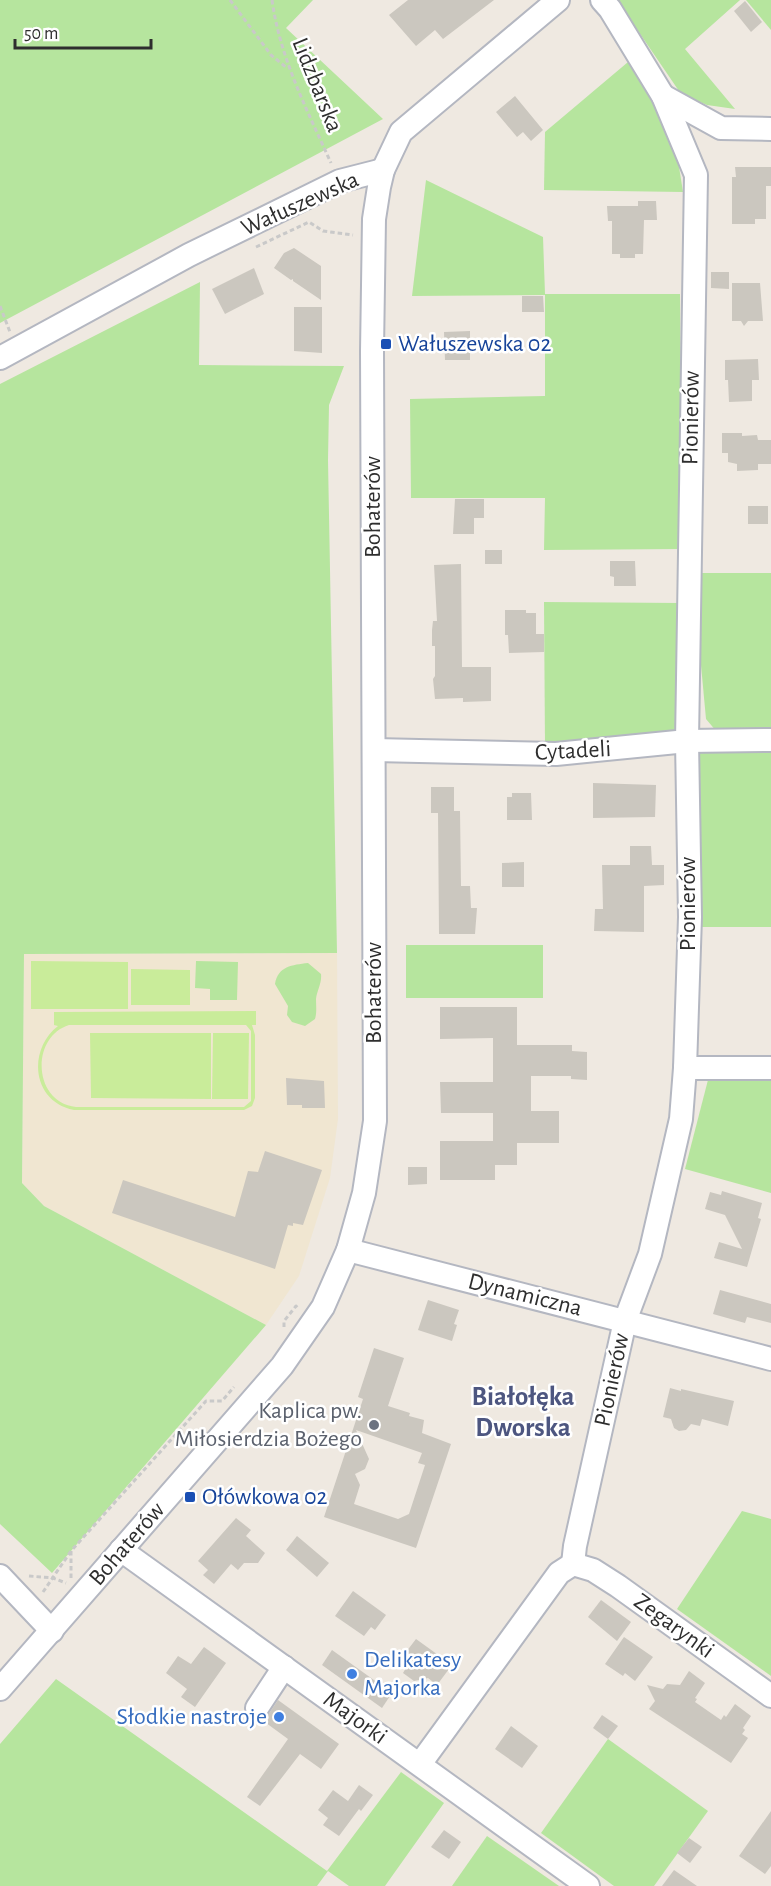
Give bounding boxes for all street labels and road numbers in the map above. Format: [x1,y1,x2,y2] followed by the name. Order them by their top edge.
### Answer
[287,34,347,136] street label: Lidzbarska
[238,167,362,241] street label: Wałuszewska
[678,371,704,465] street label: Pionierów
[361,456,385,558] street label: Bohaterów
[534,737,612,765] street label: Cytadeli
[676,857,700,951] street label: Pionierów
[362,942,386,1044] street label: Bohaterów
[466,1269,584,1321] street label: Dynamiczna
[590,1331,634,1429] street label: Pionierów
[85,1498,169,1590] street label: Bohaterów
[630,1589,718,1663] street label: Zegarynki
[319,1687,391,1749] street label: Majorki

